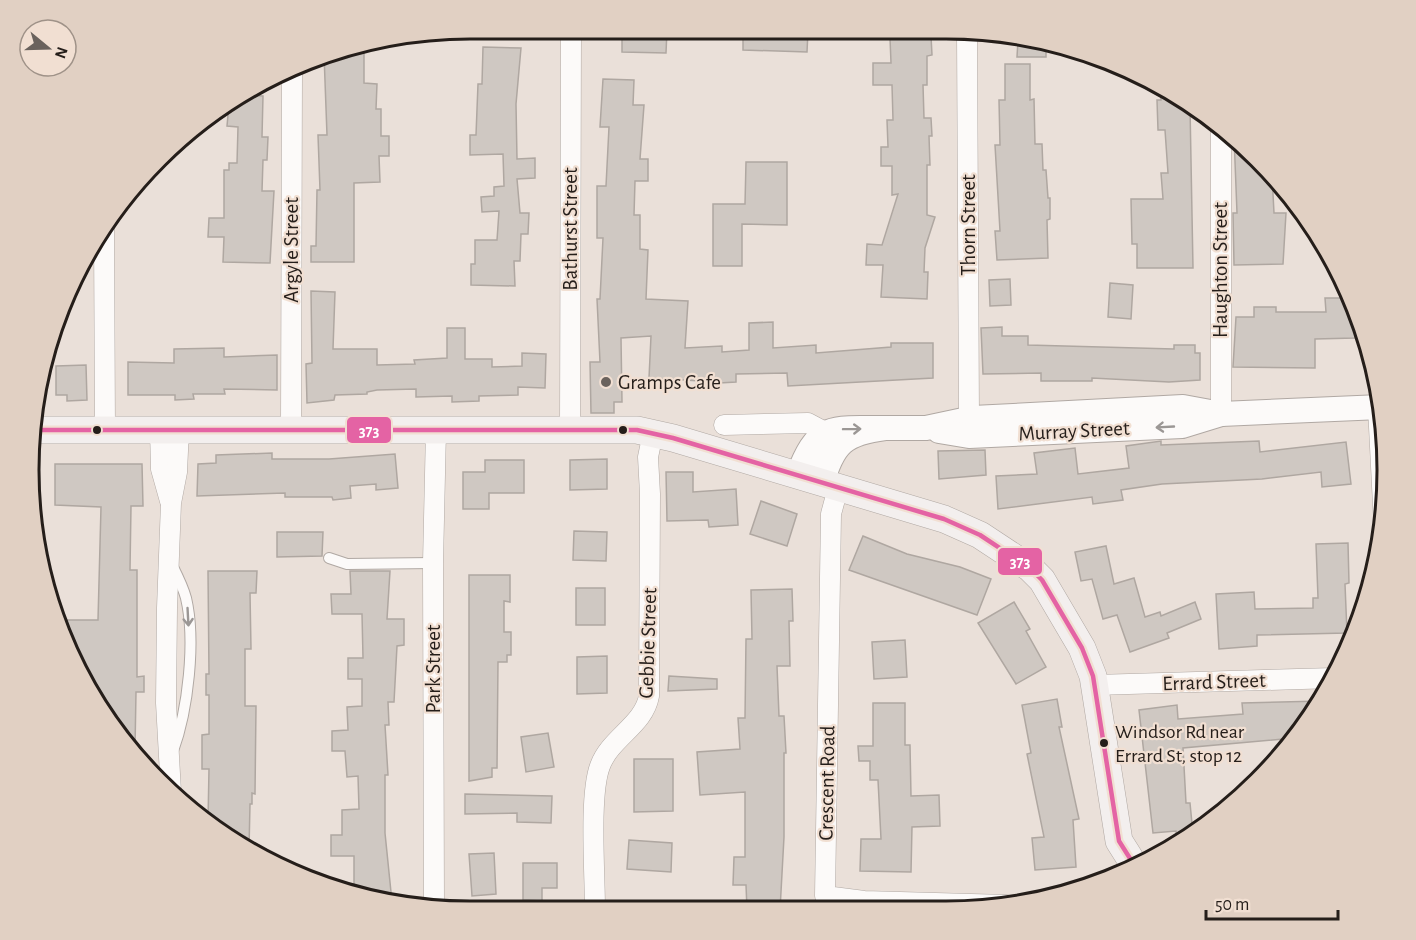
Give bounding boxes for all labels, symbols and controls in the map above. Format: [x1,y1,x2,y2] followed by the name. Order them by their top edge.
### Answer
[18,18,78,78] north arrow
[52,45,71,60] text: N
[560,167,581,291] street label: Bathurst Street
[958,174,979,276] street label: Thorn Street
[281,197,302,303] street label: Argyle Street
[1210,202,1231,338] street label: Haughton Street
[618,372,721,393] place label: Gramps Cafe
[599,375,613,389] marker: Gramps Cafe
[346,416,392,444] line badge: 373
[1018,418,1130,444] street label: Murray Street
[1155,421,1175,432] one-way arrow
[359,423,379,439] text: 373
[842,423,862,435] one-way arrow
[91,424,103,436] unlabelled marker
[617,424,629,436] unlabelled marker
[997,547,1043,576] line badge: 373
[1010,554,1030,570] text: 373
[636,587,660,699] street label: Gebbie Street
[183,606,194,626] one-way arrow
[423,624,444,714] street label: Park Street
[1162,670,1266,694] street label: Errard Street
[1115,722,1245,766] place label: Windsor Rd near Errard St, stop 12
[815,725,839,841] street label: Crescent Road
[1098,737,1110,749] marker: Windsor Rd near Errard St, stop 12
[1206,883,1338,921] scale bar
[1215,896,1249,914] text: 50 m

